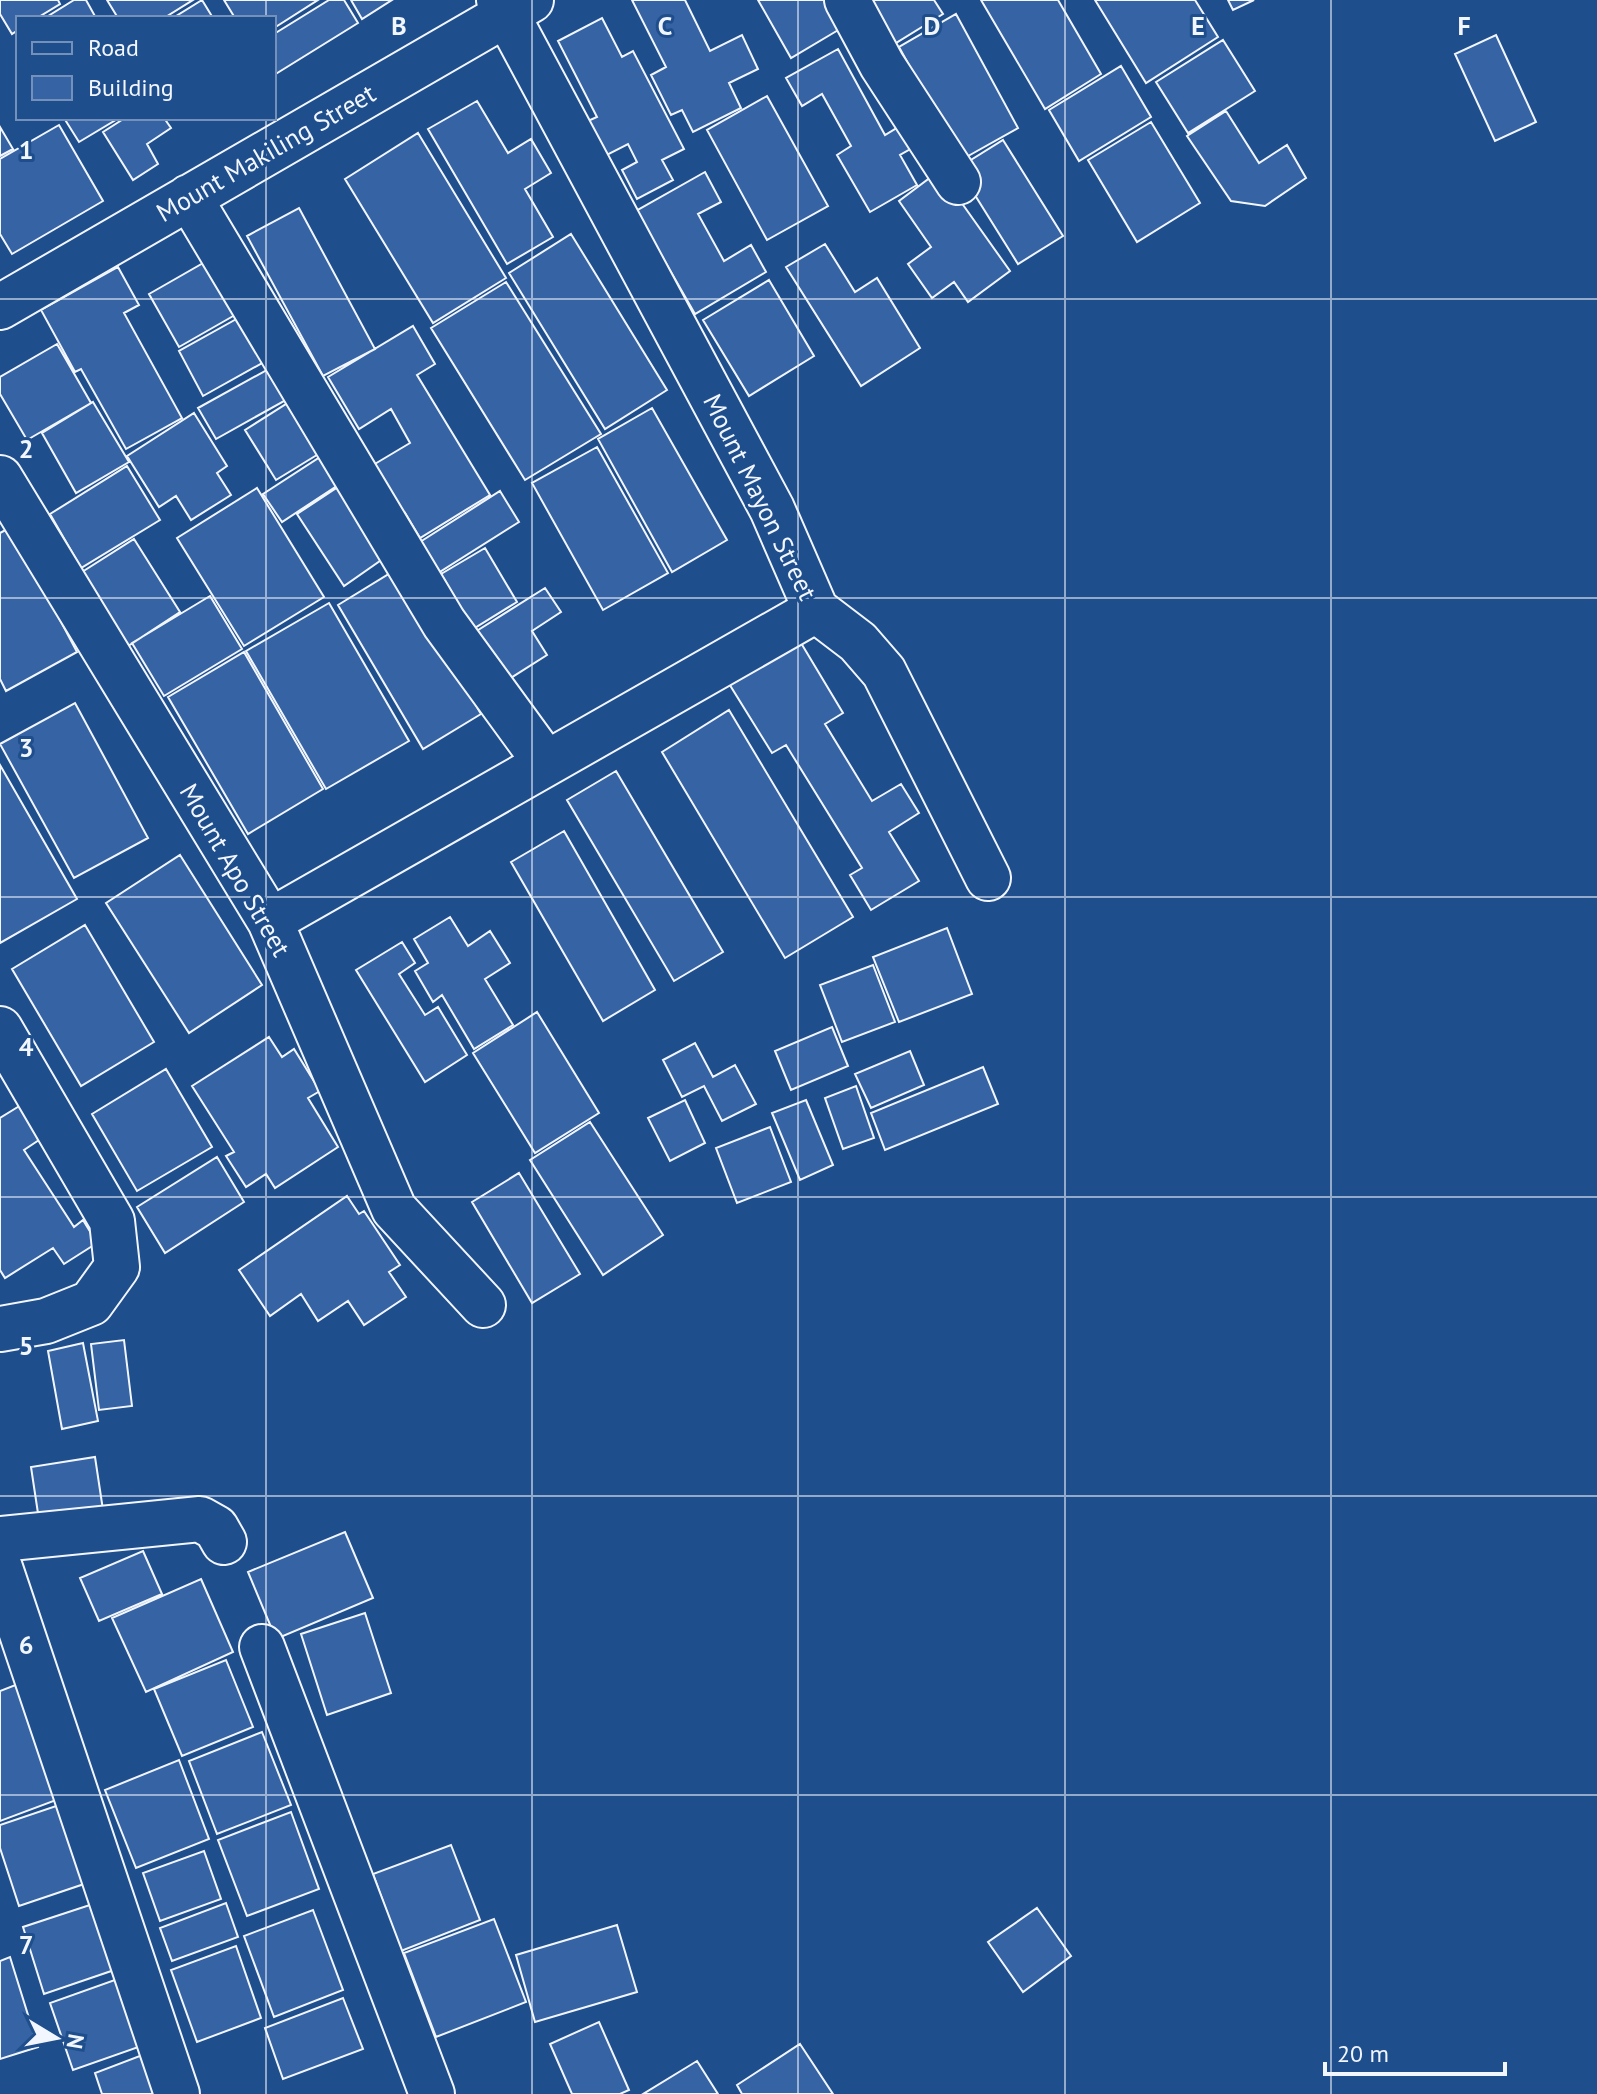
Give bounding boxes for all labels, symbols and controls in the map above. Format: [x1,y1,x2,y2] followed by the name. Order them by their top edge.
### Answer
[391,9,407,42] text: B
[658,9,672,42] text: C
[924,9,940,42] text: D
[1191,9,1205,42] text: E
[1457,9,1471,42] text: F
[16,16,276,120] legend
[88,32,139,63] text: Road
[88,72,174,103] text: Building
[150,76,381,229] street label: Mount Makiling Street
[19,133,33,166] text: 1
[696,388,825,605] street label: Mount Mayon Street
[19,432,33,465] text: 2
[19,731,33,764] text: 3
[173,777,298,962] street label: Mount Apo Street
[19,1030,34,1063] text: 4
[19,1329,33,1362] text: 5
[19,1628,33,1661] text: 6
[19,1928,33,1961] text: 7
[16,1998,96,2078] north arrow
[1325,2026,1505,2076] scale bar
[61,2032,91,2051] text: N
[1337,2038,1389,2069] text: 20 m

